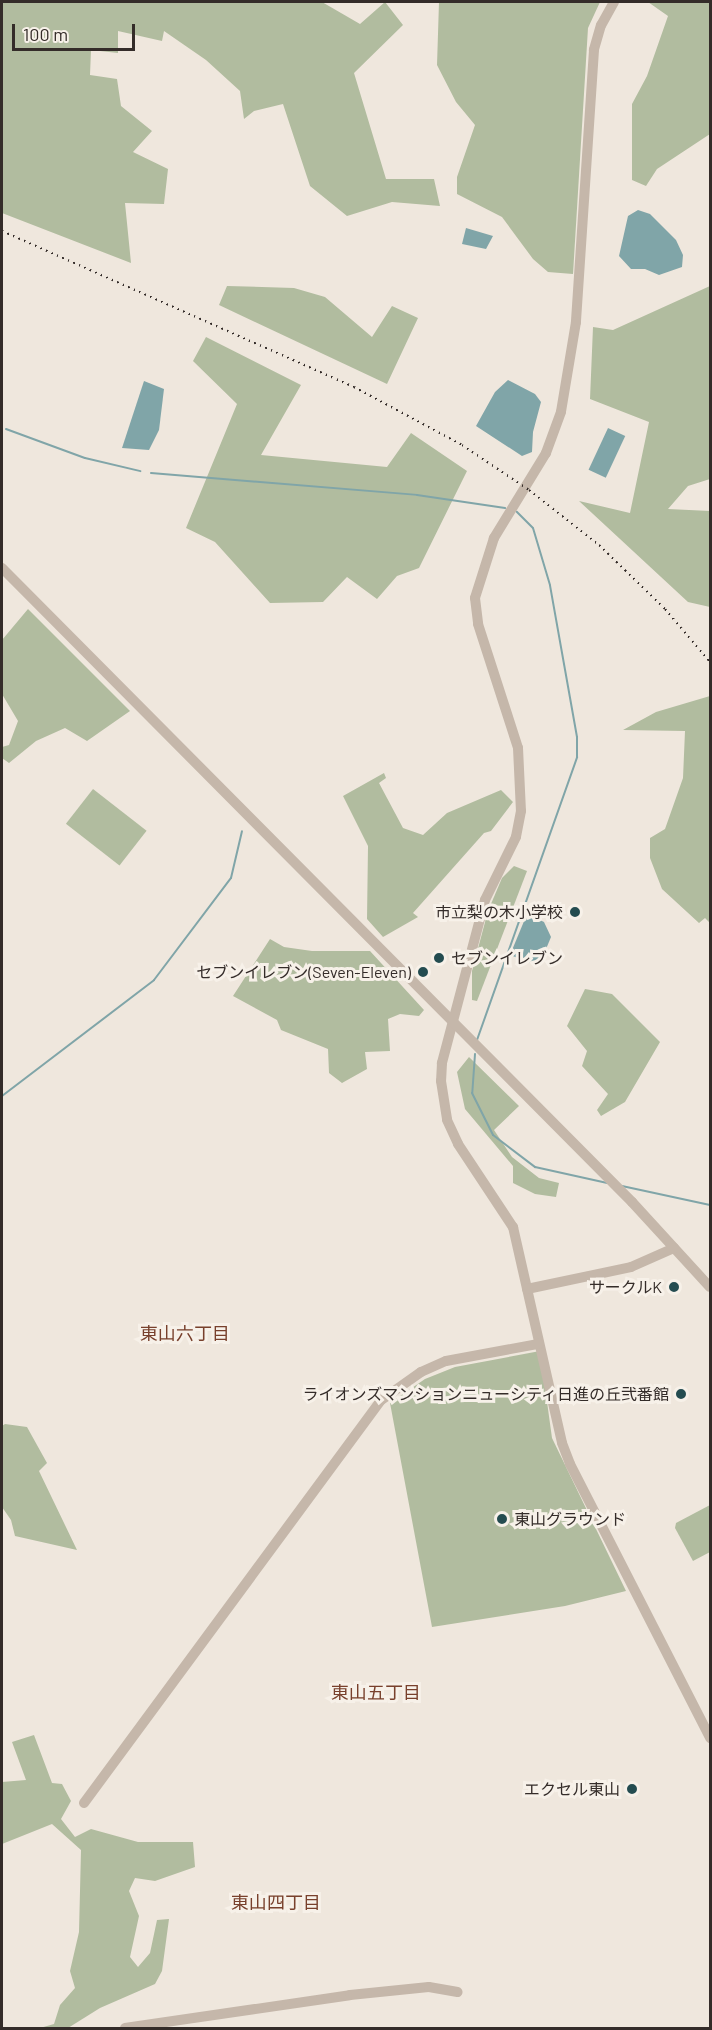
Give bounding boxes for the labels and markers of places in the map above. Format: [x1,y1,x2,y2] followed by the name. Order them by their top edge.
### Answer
[435,902,563,922] place label: 市立梨の木小学校
[568,905,582,919] marker: 市立梨の木小学校
[451,948,563,968] place label: セブンイレブン
[432,951,446,965] marker: セブンイレブン
[196,962,411,982] place label: セブンイレブン(Seven-Eleven)
[416,965,430,979] marker: セブンイレブン(Seven-Eleven)
[588,1277,662,1297] place label: サークルK
[667,1280,681,1294] marker: サークルK
[301,1384,669,1404] place label: ライオンズマンションニューシティ日進の丘弐番館
[674,1387,688,1401] marker: ライオンズマンションニューシティ日進の丘弐番館
[514,1509,626,1529] place label: 東山グラウンド
[495,1512,509,1526] marker: 東山グラウンド
[524,1779,620,1799] place label: エクセル東山
[625,1782,639,1796] marker: エクセル東山

